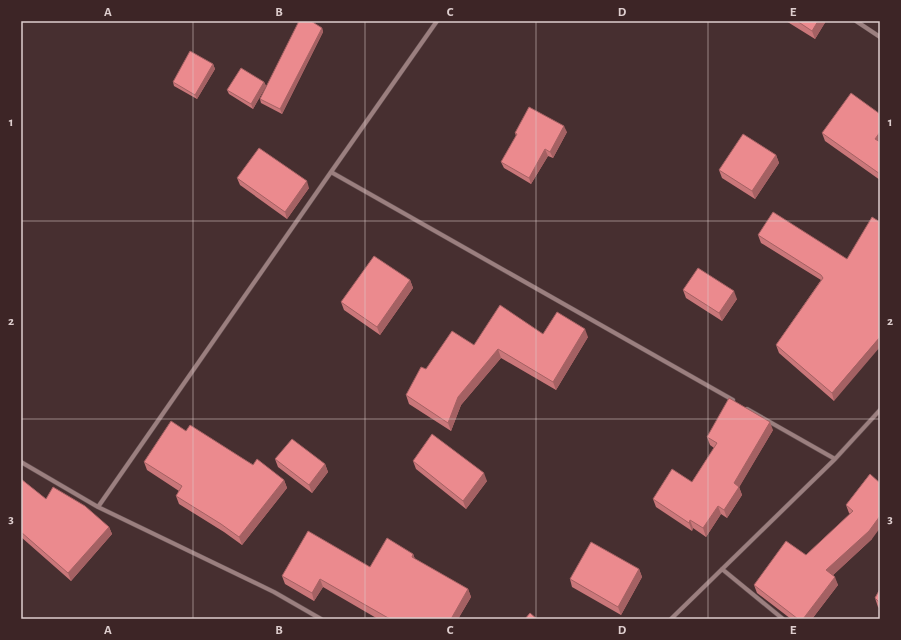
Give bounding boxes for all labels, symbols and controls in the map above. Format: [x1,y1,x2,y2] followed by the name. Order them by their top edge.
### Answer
[104,6,112,19] text: A
[275,6,283,19] text: B
[447,6,454,19] text: C
[618,6,627,19] text: D
[790,6,797,19] text: E
[9,116,13,129] text: 1
[888,116,892,129] text: 1
[8,315,14,328] text: 2
[887,315,893,328] text: 2
[8,513,14,526] text: 3
[887,513,893,526] text: 3
[104,624,112,637] text: A
[275,624,283,637] text: B
[447,624,454,637] text: C
[618,624,627,637] text: D
[790,624,797,637] text: E

